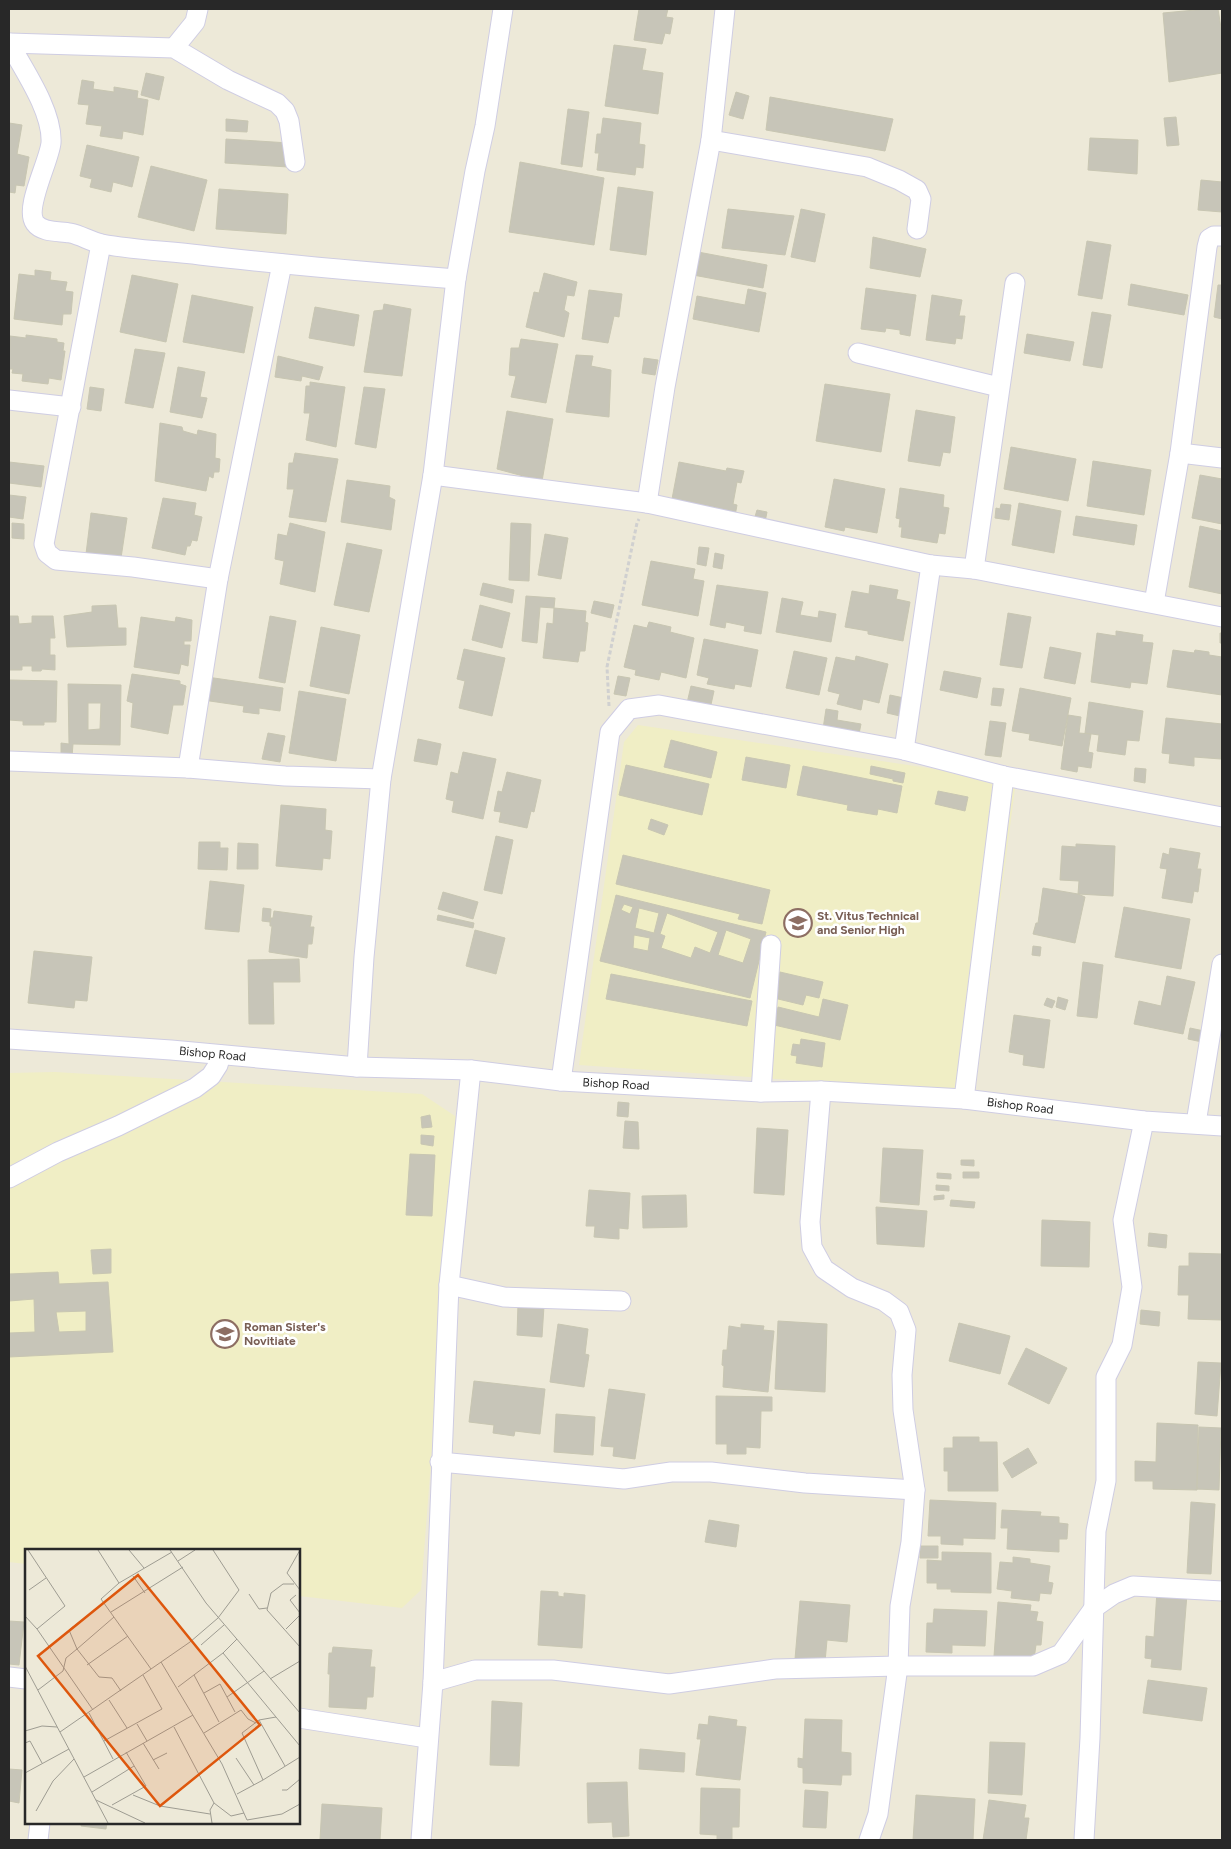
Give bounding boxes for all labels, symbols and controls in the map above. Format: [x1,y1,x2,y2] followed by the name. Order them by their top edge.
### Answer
[783,908,813,938] school or university icon: St. Vitus Technical and Senior High
[817,909,919,937] place label: St. Vitus Technical and Senior High
[178,1044,247,1064] street label: Bishop Road
[582,1075,650,1093] street label: Bishop Road
[986,1095,1054,1117] street label: Bishop Road
[210,1319,240,1349] school or university icon: Roman Sister's Novitiate
[244,1320,326,1348] place label: Roman Sister's Novitiate
[25,1549,300,1824] inset map

